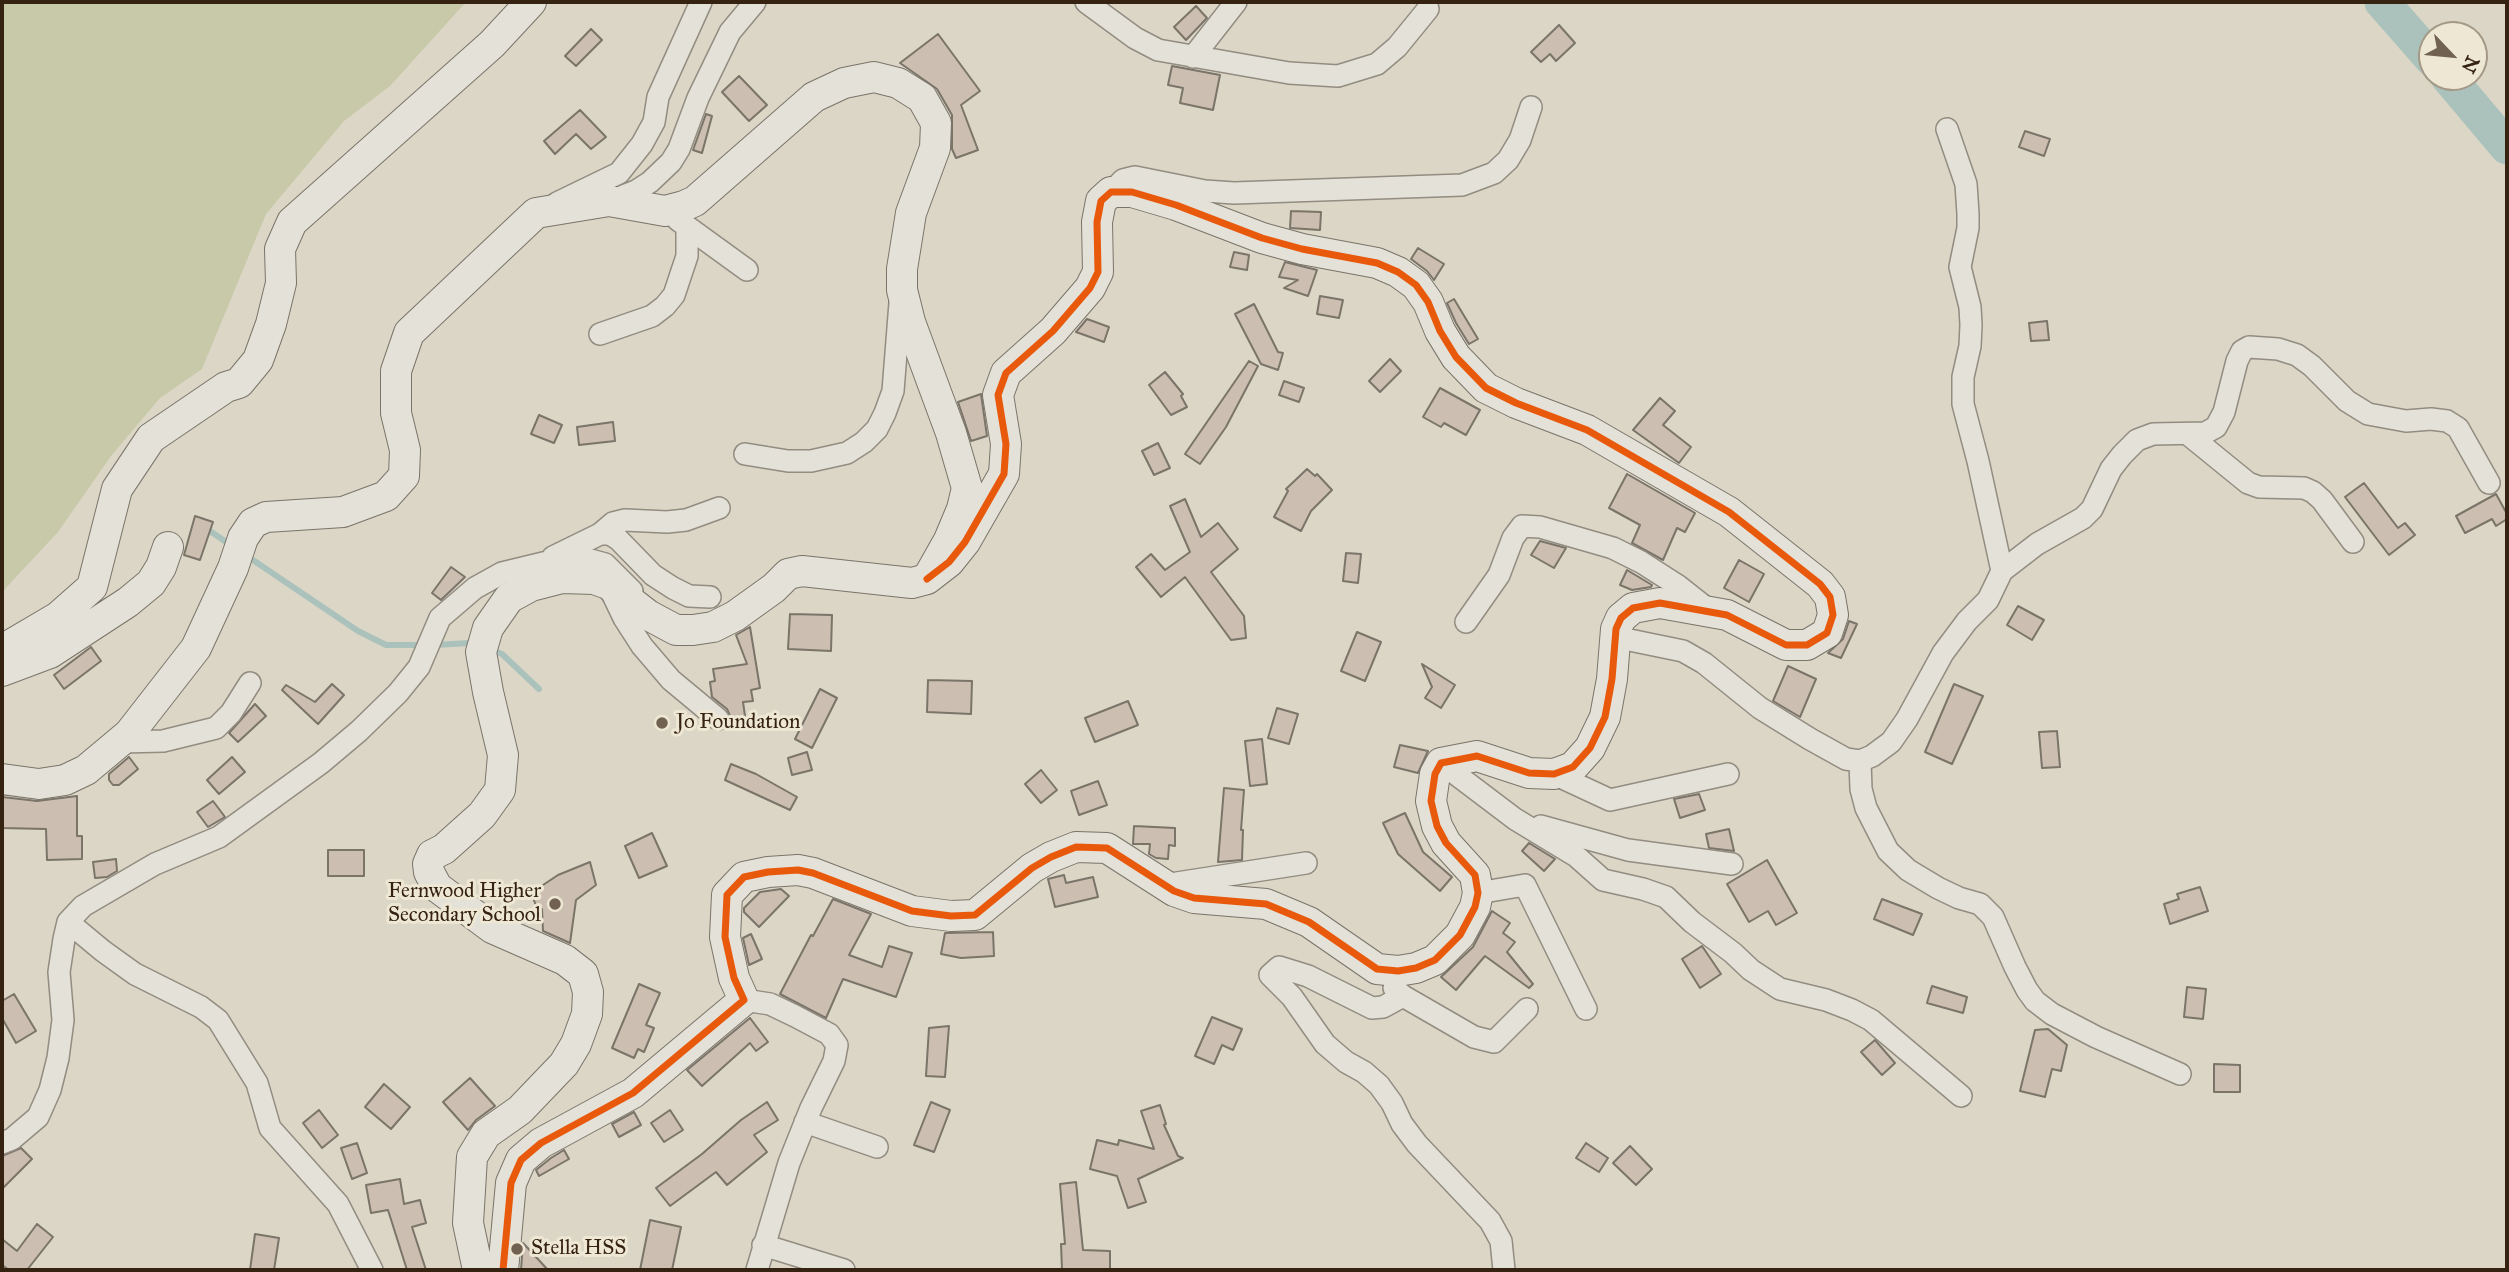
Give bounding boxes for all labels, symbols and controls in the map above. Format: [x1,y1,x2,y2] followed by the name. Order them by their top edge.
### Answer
[2418,21,2488,91] north arrow
[2457,52,2484,77] text: N
[676,710,800,736] place label: Jo Foundation
[654,715,670,731] marker: Jo Foundation
[388,879,541,929] place label: Fernwood Higher Secondary School
[547,896,563,912] marker: Fernwood Higher Secondary School
[531,1236,626,1262] place label: Stella HSS
[509,1241,525,1257] marker: Stella HSS

